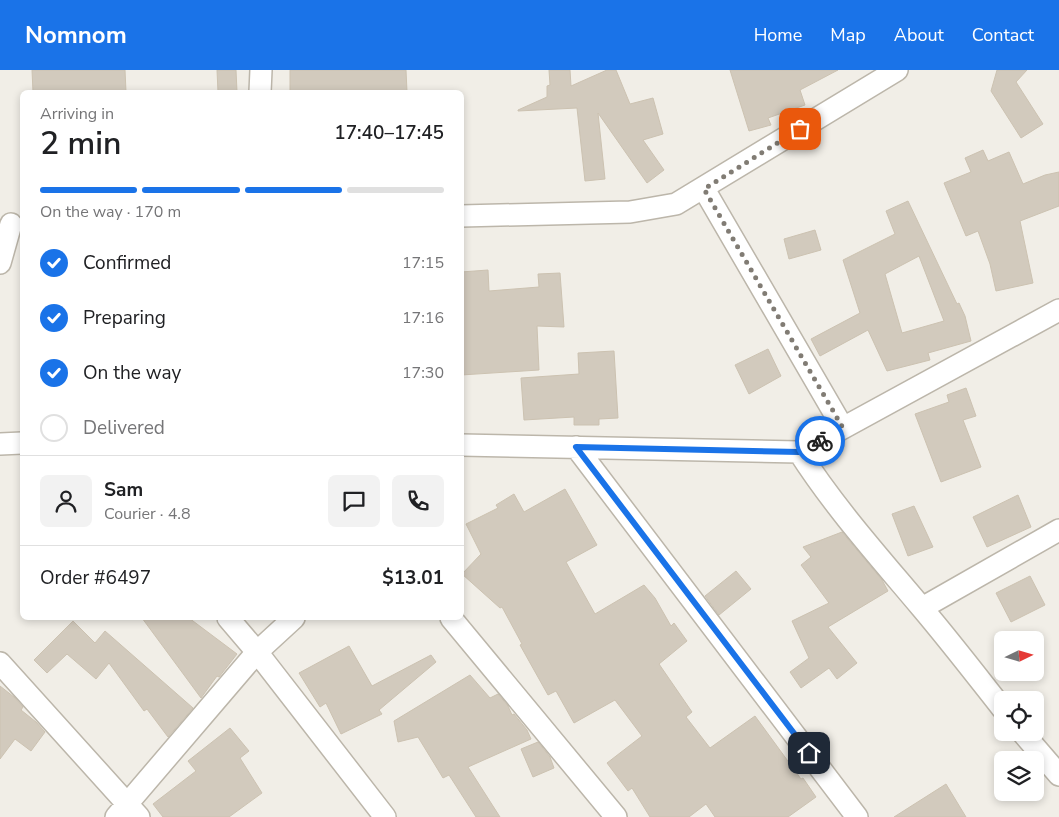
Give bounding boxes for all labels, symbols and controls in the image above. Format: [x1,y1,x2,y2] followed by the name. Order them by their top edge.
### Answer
[25,19,127,51] text: Nomnom
[754,23,802,47] text: Home
[830,23,866,47] text: Map
[894,23,944,47] text: About
[972,23,1034,47] text: Contact
[40,103,114,125] text: Arriving in
[779,108,821,150] pin
[786,115,814,143] icon: bag
[334,120,444,146] text: 17:40–17:45
[40,122,122,165] text: 2 min
[40,201,181,223] text: On the way · 170 m
[40,249,68,277] icon: check
[83,250,171,276] text: Confirmed
[402,252,444,274] text: 17:15
[40,304,68,332] icon: check
[83,305,166,331] text: Preparing
[402,307,444,329] text: 17:16
[40,359,68,387] icon: check
[83,360,181,386] text: On the way
[402,362,444,384] text: 17:30
[83,415,165,441] text: Delivered
[795,416,845,466] courier
[806,427,834,455] icon: bike
[40,475,92,527] button: person
[328,475,380,527] button: chat
[392,475,444,527] button: phone
[104,477,143,503] text: Sam
[104,503,190,525] text: Courier · 4.8
[40,565,151,591] text: Order #6497
[382,565,444,591] text: $13.01
[994,631,1044,681] north arrow
[994,631,1044,801] map controls
[994,691,1044,741] button: locate
[788,732,830,774] pin
[795,739,823,767] icon: home
[994,751,1044,801] button: layers

